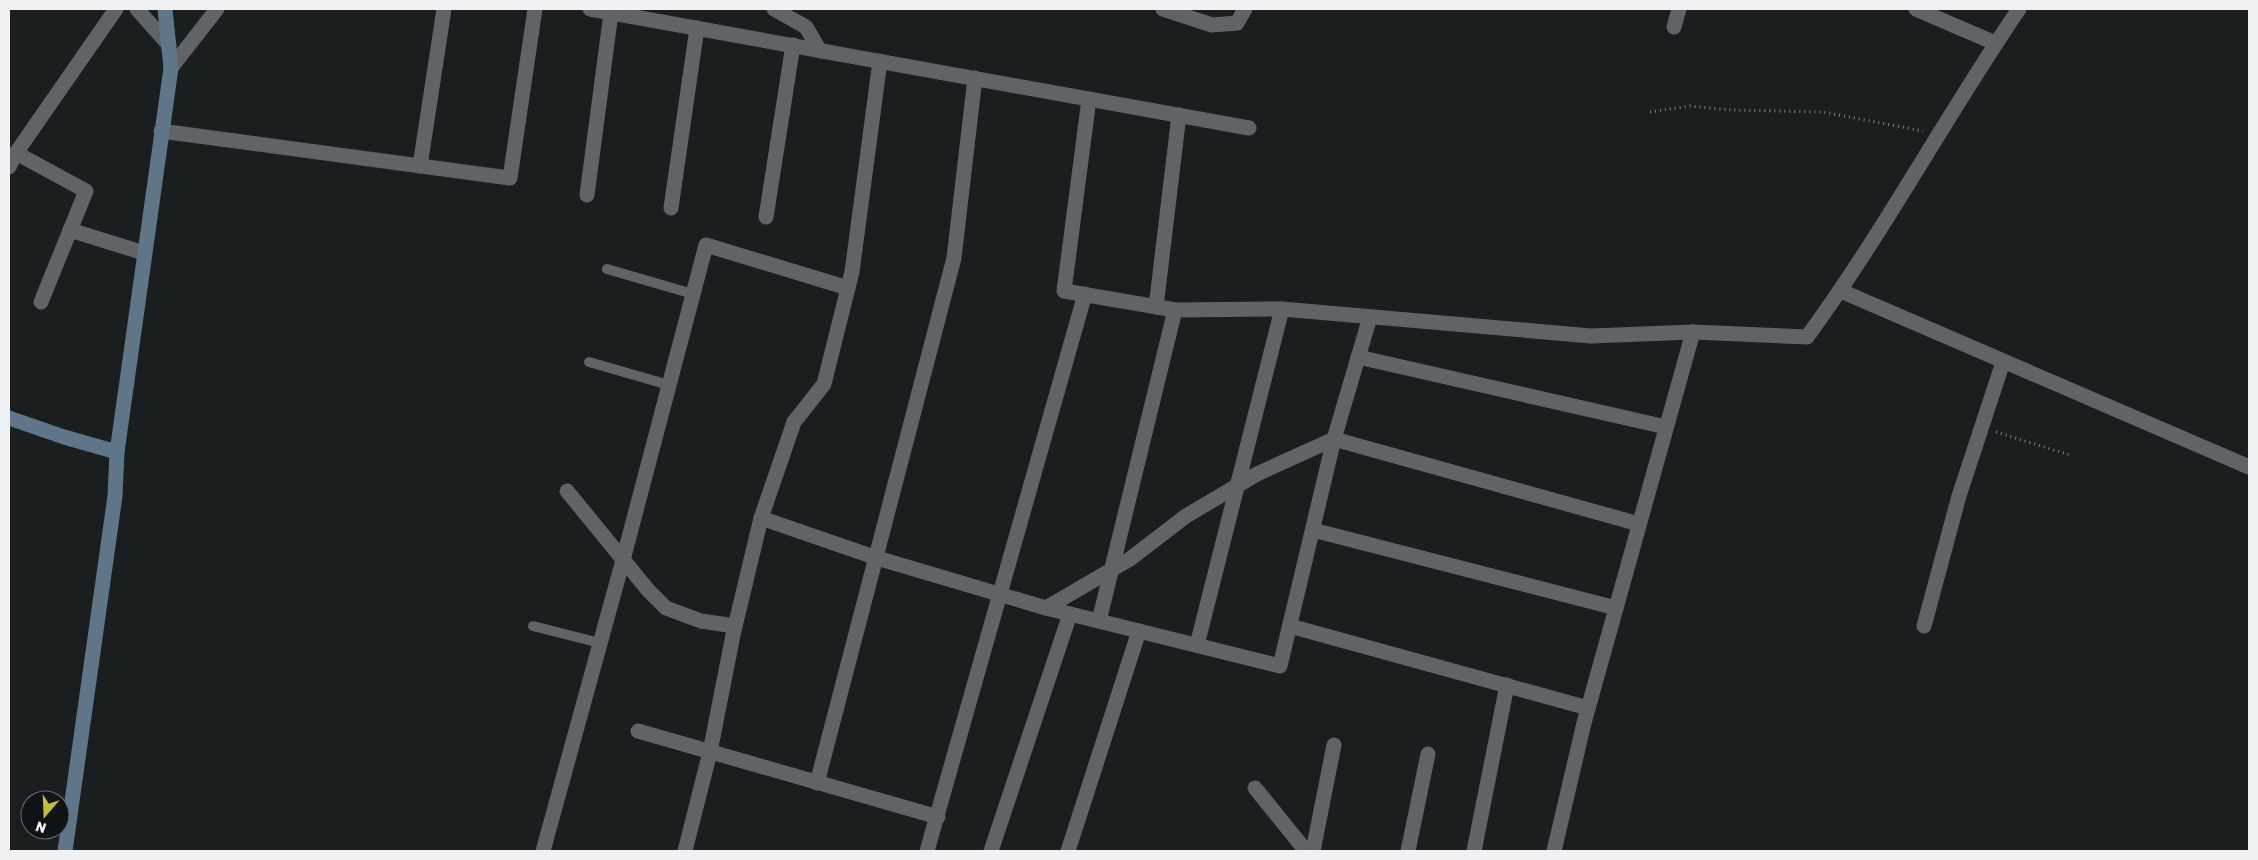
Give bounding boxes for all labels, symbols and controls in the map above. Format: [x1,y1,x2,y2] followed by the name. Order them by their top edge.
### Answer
[20,790,70,840] north arrow
[33,817,48,836] text: N

